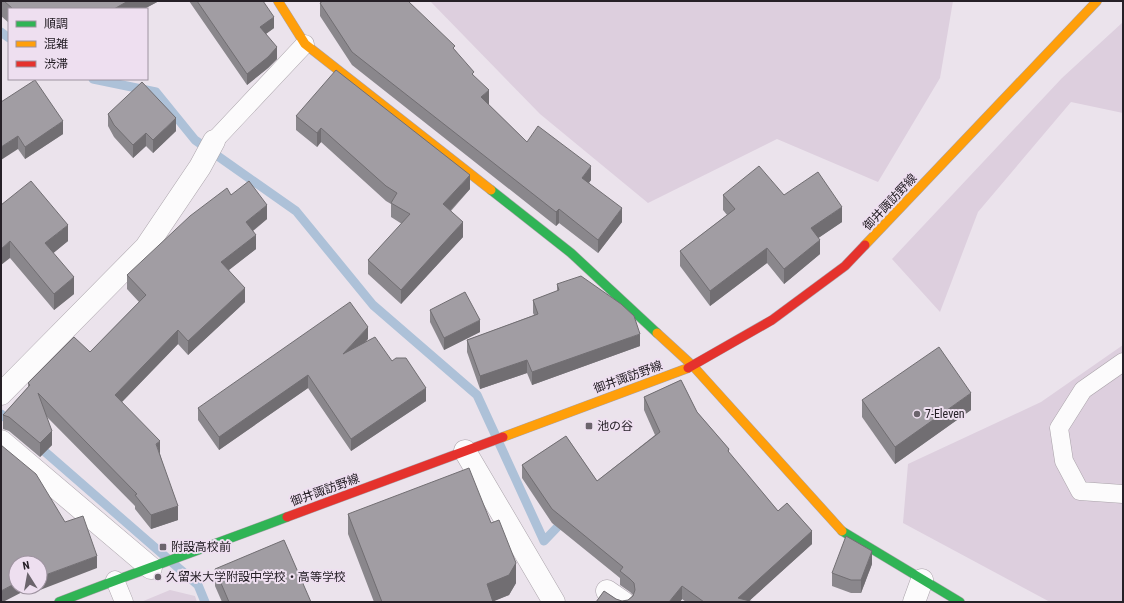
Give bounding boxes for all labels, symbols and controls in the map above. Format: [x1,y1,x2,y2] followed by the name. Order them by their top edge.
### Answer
[8,8,148,80] legend
[44,17,68,31] text: 順調
[44,37,68,51] text: 混雑
[44,57,68,71] text: 渋滞
[860,171,920,233] street label: 御井諏訪野線
[592,358,664,396] street label: 御井諏訪野線
[925,407,965,421] place label: 7-Eleven
[912,409,922,419] marker: 7-Eleven
[597,419,633,433] place label: 池の谷
[584,421,594,431] marker: 池の谷
[289,471,361,509] street label: 御井諏訪野線
[171,540,231,554] place label: 附設高校前
[158,542,168,552] marker: 附設高校前
[8,555,48,595] north arrow
[22,559,31,573] text: N
[166,570,346,584] place label: 久留米大学附設中学校・高等学校
[153,572,163,582] marker: 久留米大学附設中学校・高等学校

